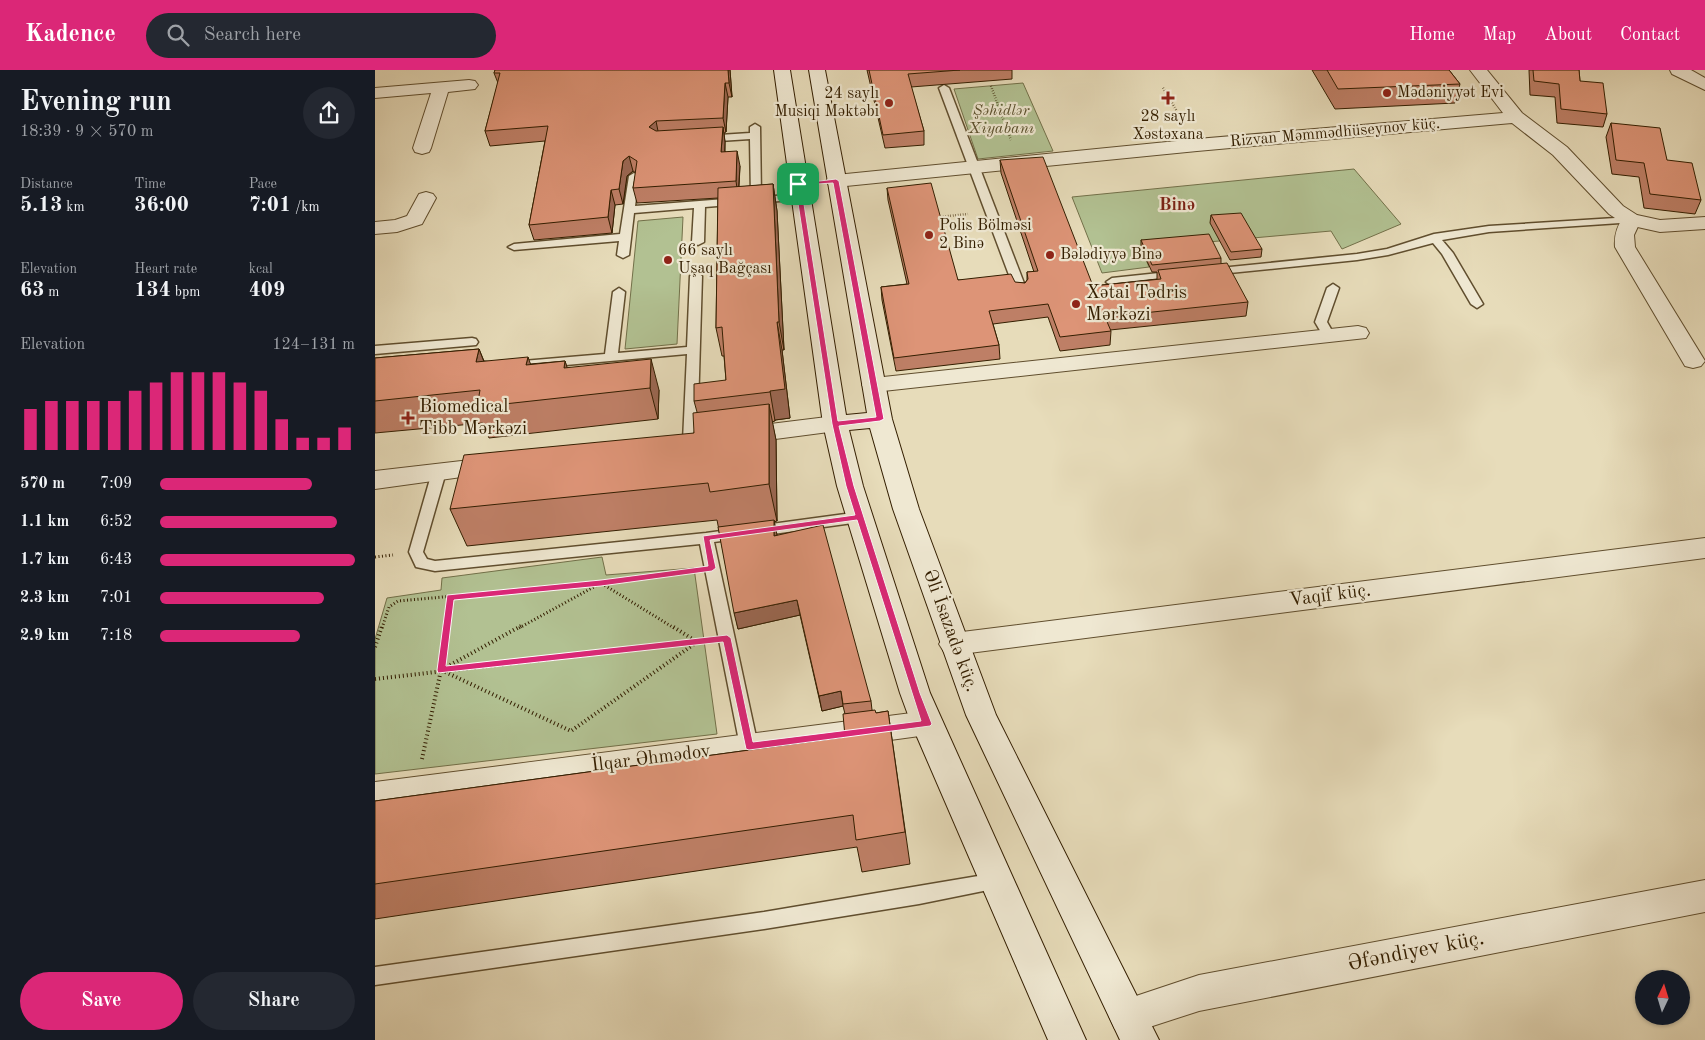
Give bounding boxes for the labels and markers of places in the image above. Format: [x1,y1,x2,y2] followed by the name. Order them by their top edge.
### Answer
[1397,85,1504,101] place label: Mədəniyyət Evi
[774,86,879,120] place label: 24 saylı Musiqi Məktəbi
[1381,87,1393,99] marker: Mədəniyyət Evi
[1161,91,1175,105] marker: 28 saylı Xəstəxana
[883,97,895,109] marker: 24 saylı Musiqi Məktəbi
[1132,109,1204,143] place label: 28 saylı Xəstəxana
[777,163,819,205] pin
[939,218,1032,252] place label: Polis Bölməsi 2 Binə
[923,229,935,241] marker: Polis Bölməsi 2 Binə
[678,243,772,277] place label: 66 saylı Uşaq Bağçası
[1060,247,1162,263] place label: Bələdiyyə Binə
[1044,249,1056,261] marker: Bələdiyyə Binə
[662,254,674,266] marker: 66 saylı Uşaq Bağçası
[1086,284,1187,325] place label: Xətai Tədris Mərkəzi
[1070,298,1082,310] marker: Xətai Tədris Mərkəzi
[419,398,527,439] place label: Biomedical Tibb Mərkəzi
[401,411,415,425] marker: Biomedical Tibb Mərkəzi

